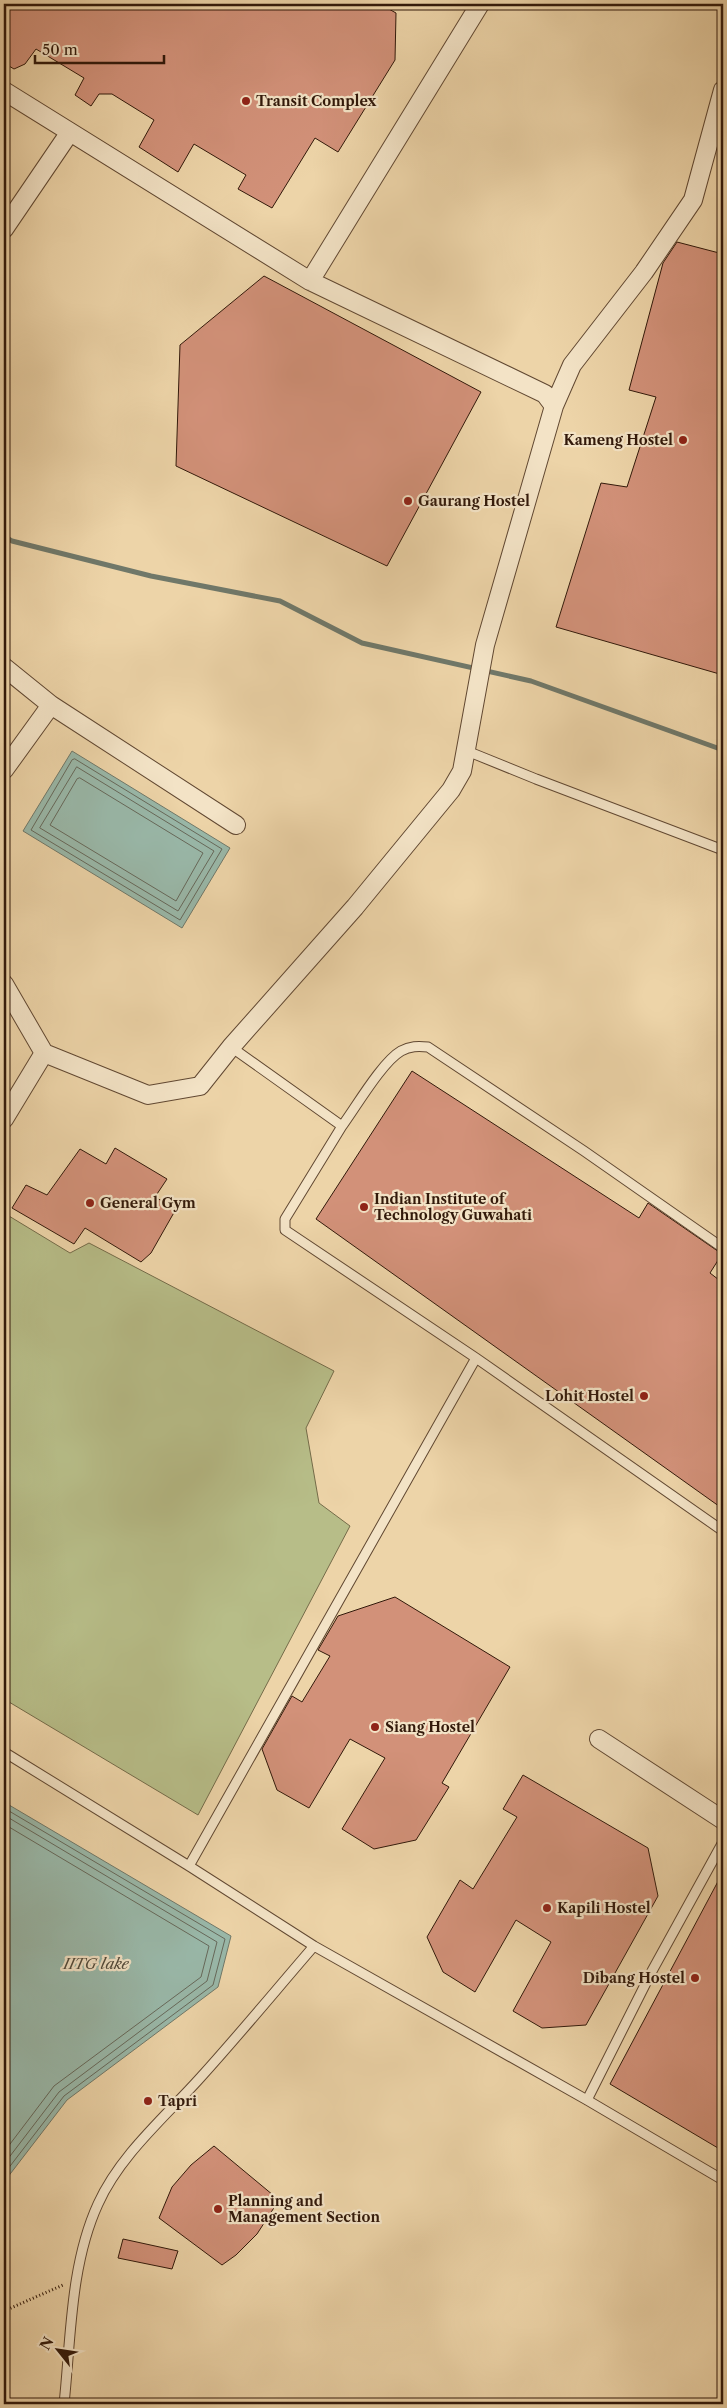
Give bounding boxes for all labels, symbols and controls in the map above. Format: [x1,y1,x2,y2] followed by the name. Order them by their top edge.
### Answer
[35,32,164,64] scale bar
[42,40,78,59] text: 50 m
[256,92,377,110] place label: Transit Complex
[240,95,252,107] marker: Transit Complex
[563,431,673,449] place label: Kameng Hostel
[677,434,689,446] marker: Kameng Hostel
[418,492,530,510] place label: Gaurang Hostel
[402,495,414,507] marker: Gaurang Hostel
[374,1190,532,1224] place label: Indian Institute of Technology Guwahati
[100,1194,196,1212] place label: General Gym
[84,1197,96,1209] marker: General Gym
[358,1201,370,1213] marker: Indian Institute of Technology Guwahati
[545,1387,634,1405] place label: Lohit Hostel
[638,1390,650,1402] marker: Lohit Hostel
[385,1718,475,1736] place label: Siang Hostel
[369,1721,381,1733] marker: Siang Hostel
[557,1899,651,1917] place label: Kapili Hostel
[541,1902,553,1914] marker: Kapili Hostel
[62,1954,130,1973] water label: IITG lake
[583,1969,685,1987] place label: Dibang Hostel
[689,1972,701,1984] marker: Dibang Hostel
[158,2092,197,2110] place label: Tapri
[142,2095,154,2107] marker: Tapri
[228,2192,380,2226] place label: Planning and Management Section
[212,2203,224,2215] marker: Planning and Management Section
[32,2326,82,2376] north arrow
[36,2334,58,2353] text: N

